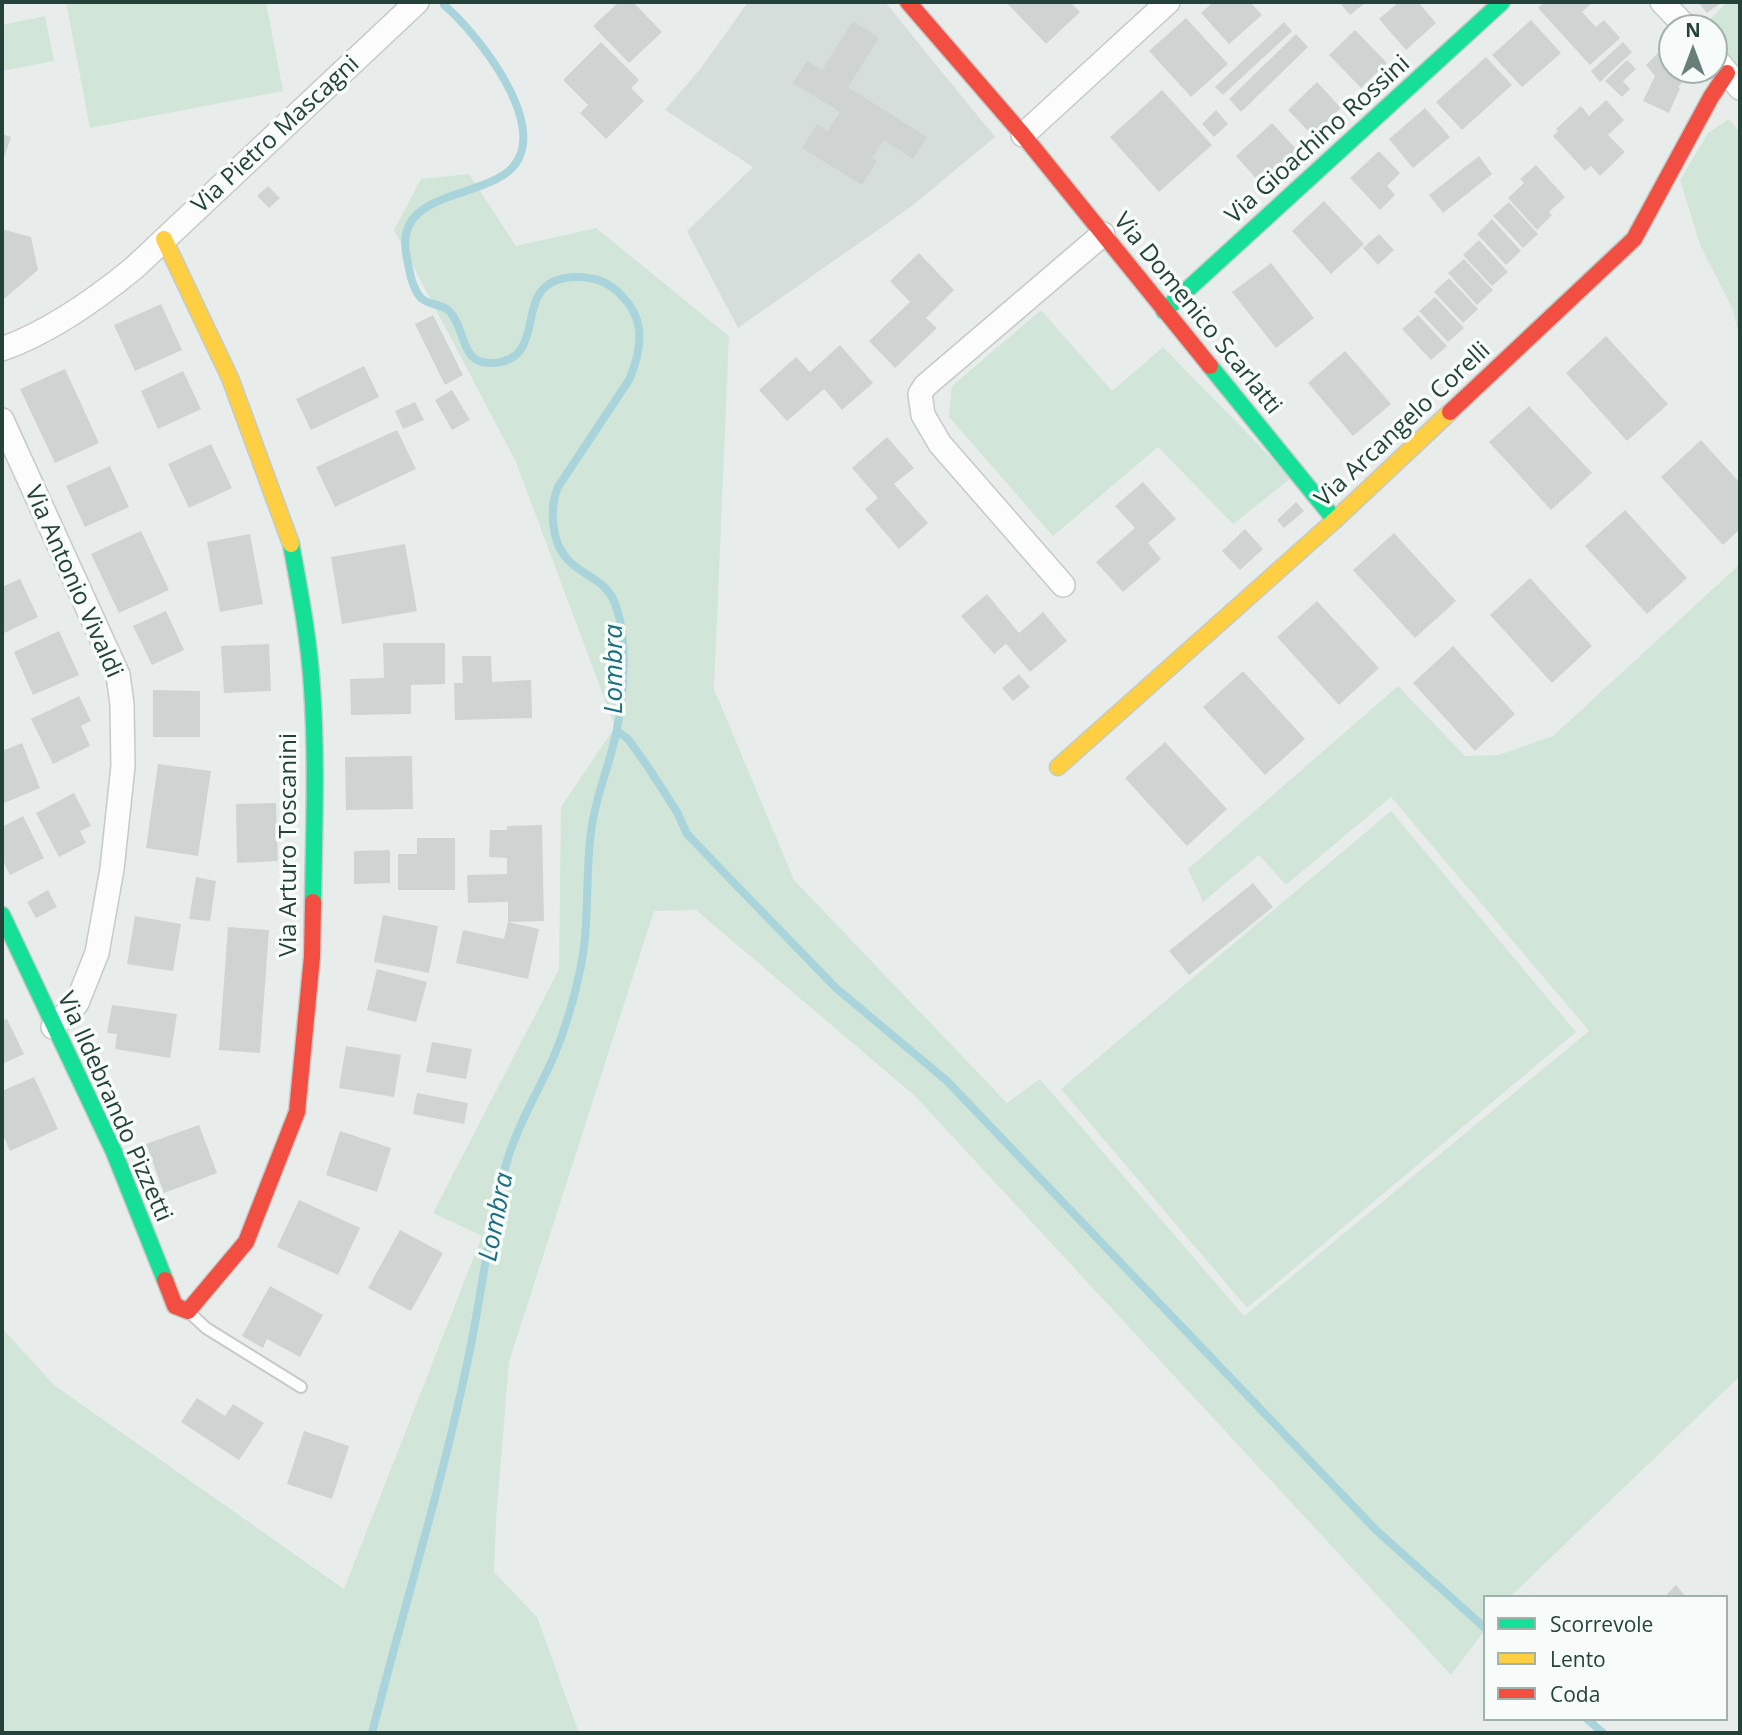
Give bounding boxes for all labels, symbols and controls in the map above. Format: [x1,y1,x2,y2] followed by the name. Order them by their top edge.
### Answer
[1658,14,1728,84] north arrow
[1685,17,1701,43] text: N
[186,50,366,220] street label: Via Pietro Mascagni
[1220,50,1416,230] street label: Via Gioachino Rossini
[1107,207,1287,421] street label: Via Domenico Scarlatti
[1310,336,1496,514] street label: Via Arcangelo Corelli
[18,482,128,682] street label: Via Antonio Vivaldi
[599,624,631,714] water label: Lombra
[275,733,303,957] street label: Via Arturo Toscanini
[50,988,178,1226] street label: Via Ildebrando Pizzetti
[473,1170,521,1264] water label: Lombra
[1483,1595,1728,1721] legend
[1550,1610,1653,1638] text: Scorrevole
[1550,1645,1606,1673] text: Lento
[1550,1680,1600,1708] text: Coda

